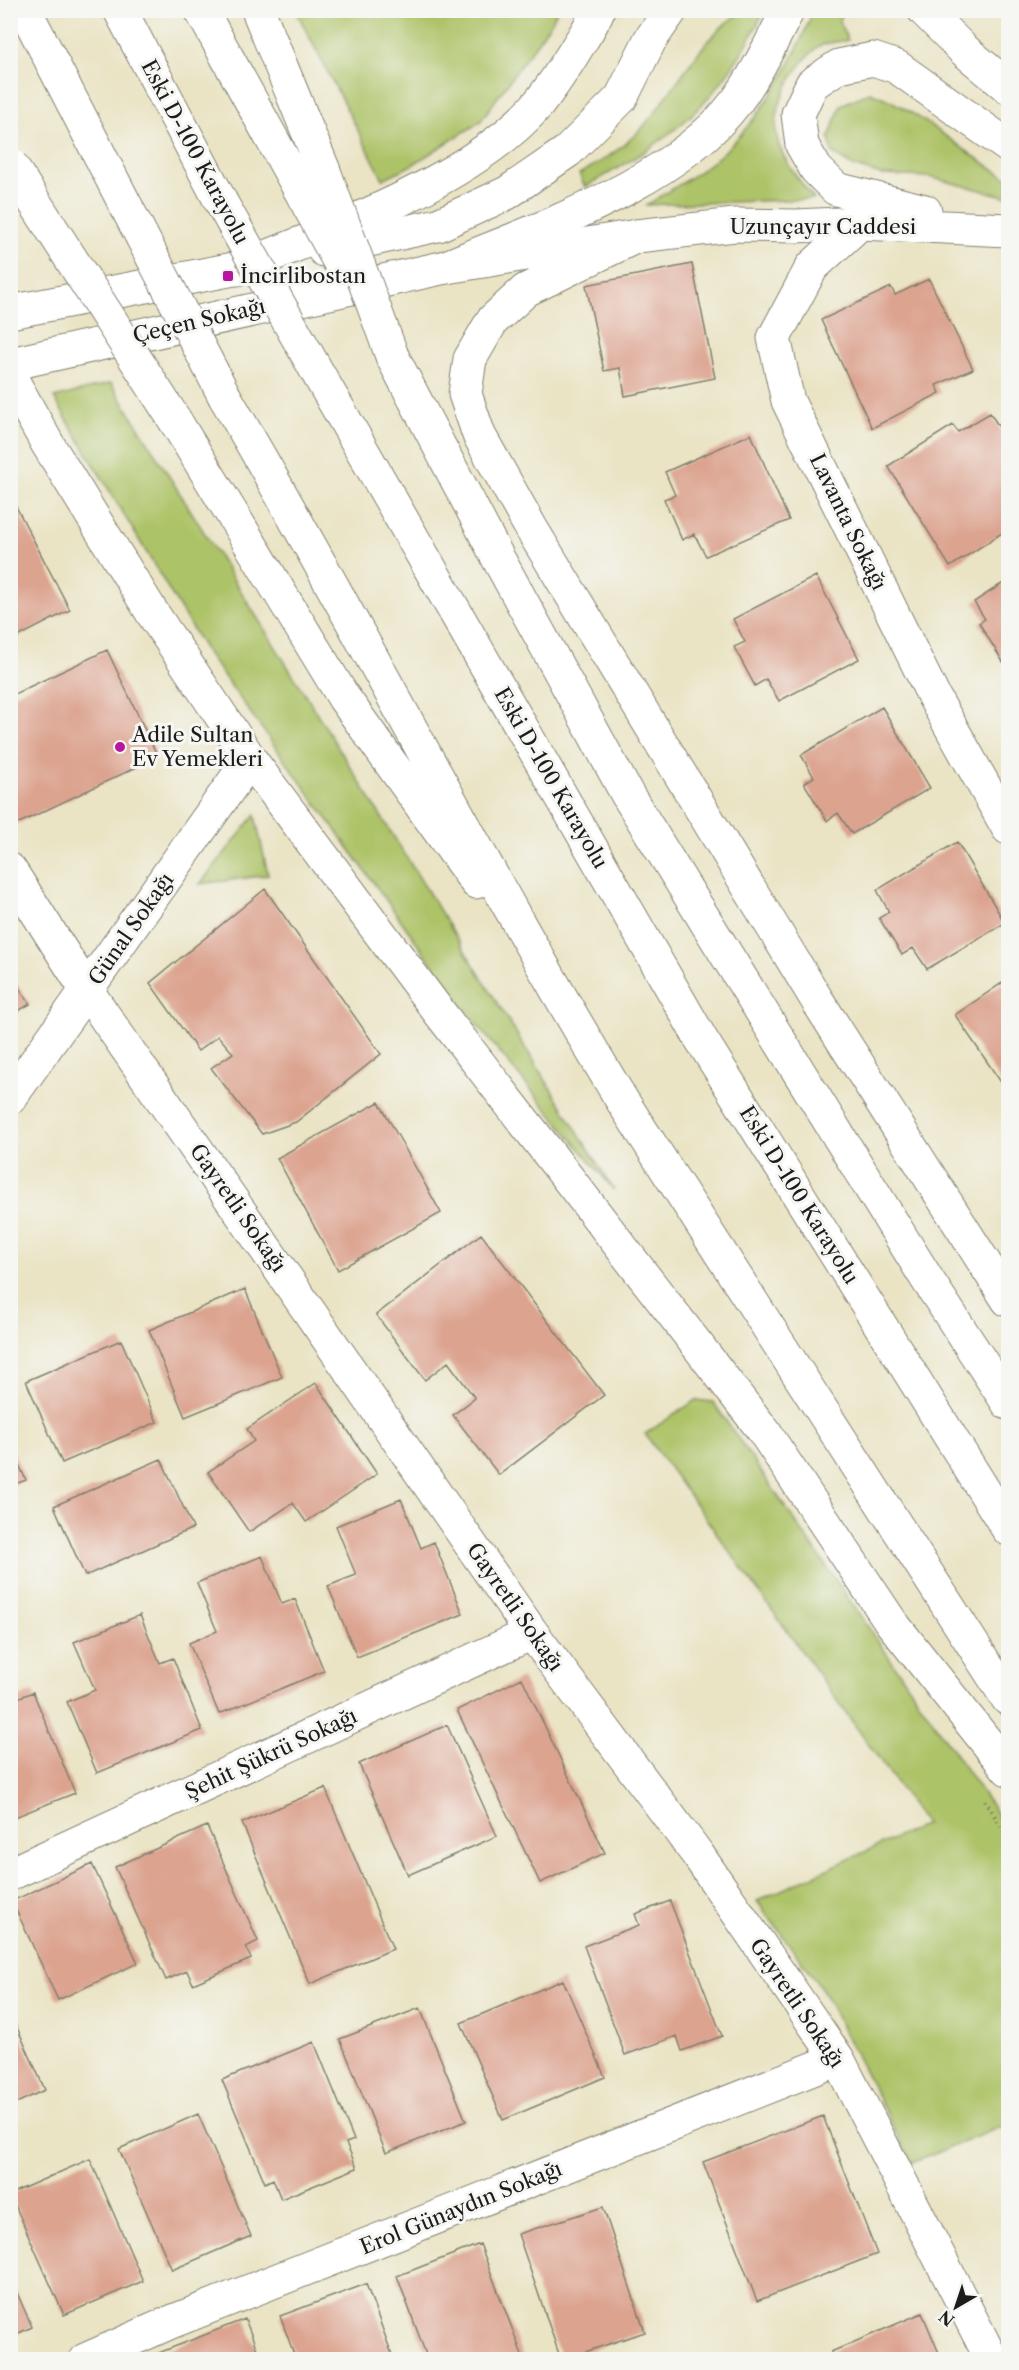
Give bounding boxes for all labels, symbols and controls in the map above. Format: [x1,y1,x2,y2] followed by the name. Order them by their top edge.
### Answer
[136,55,255,248] street label: Eski D-100 Karayolu
[730,214,916,239] street label: Uzunçayır Caddesi
[240,263,366,288] place label: İncirlibostan
[221,269,235,283] marker: İncirlibostan
[130,293,268,348] street label: Çeçen Sokağı
[805,450,892,594] street label: Lavanta Sokağı
[489,683,614,873] street label: Eski D-100 Karayolu
[131,722,263,771] place label: Adile Sultan Ev Yemekleri
[113,740,127,754] marker: Adile Sultan Ev Yemekleri
[83,868,178,990] street label: Günal Sokağı
[734,1101,864,1288] street label: Eski D-100 Karayolu
[185,1139,292,1277] street label: Gayretli Sokağı
[462,1538,569,1676] street label: Gayretli Sokağı
[181,1703,361,1804] street label: Şehit Şükrü Sokağı
[745,1933,850,2072] street label: Gayretli Sokağı
[356,2156,565,2259] street label: Erol Günaydın Sokağı
[926,2277,986,2337] north arrow
[935,2306,958,2331] text: N

